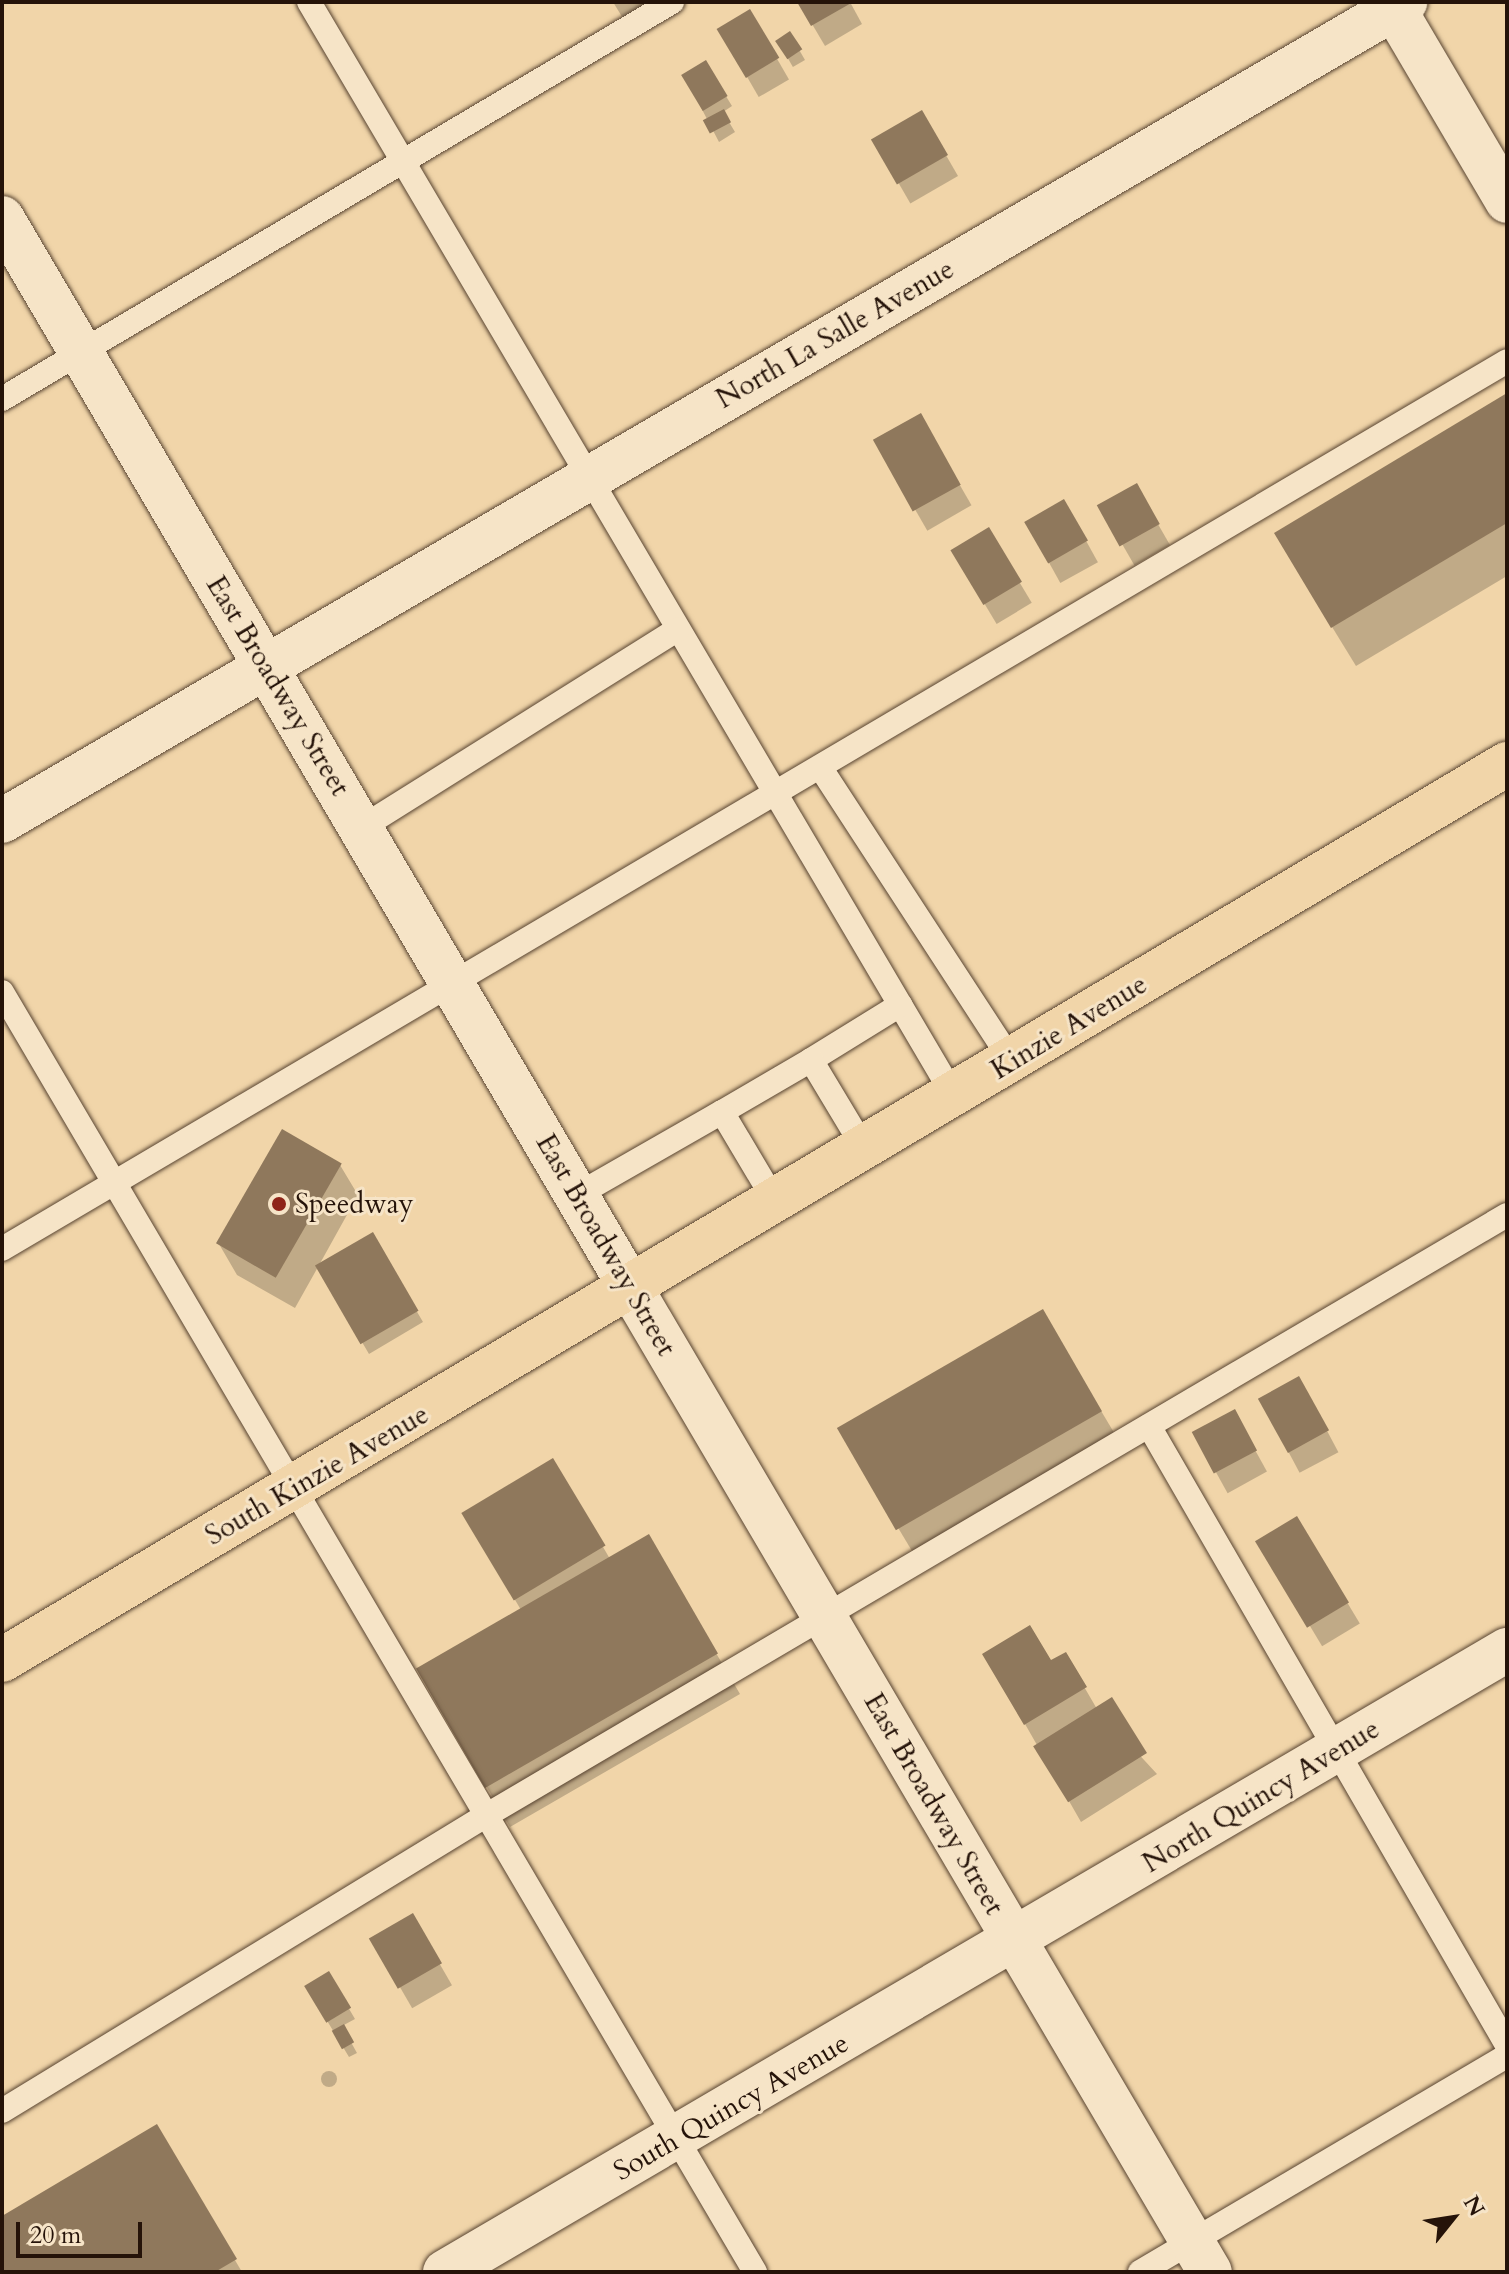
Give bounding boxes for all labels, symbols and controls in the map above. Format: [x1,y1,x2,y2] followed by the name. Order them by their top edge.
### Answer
[710,252,960,416] street label: North La Salle Avenue
[199,570,357,802] street label: East Broadway Street
[985,967,1153,1087] street label: Kinzie Avenue
[529,1128,683,1362] street label: East Broadway Street
[295,1187,414,1221] place label: Speedway
[270,1195,288,1213] marker: Speedway
[199,1397,435,1553] street label: South Kinzie Avenue
[857,1687,1011,1921] street label: East Broadway Street
[1137,1712,1385,1880] street label: North Quincy Avenue
[608,2026,854,2188] street label: South Quincy Avenue
[1413,2178,1493,2258] north arrow
[1456,2190,1492,2222] text: N
[20,2206,146,2256] scale bar
[30,2219,81,2252] text: 20 m

